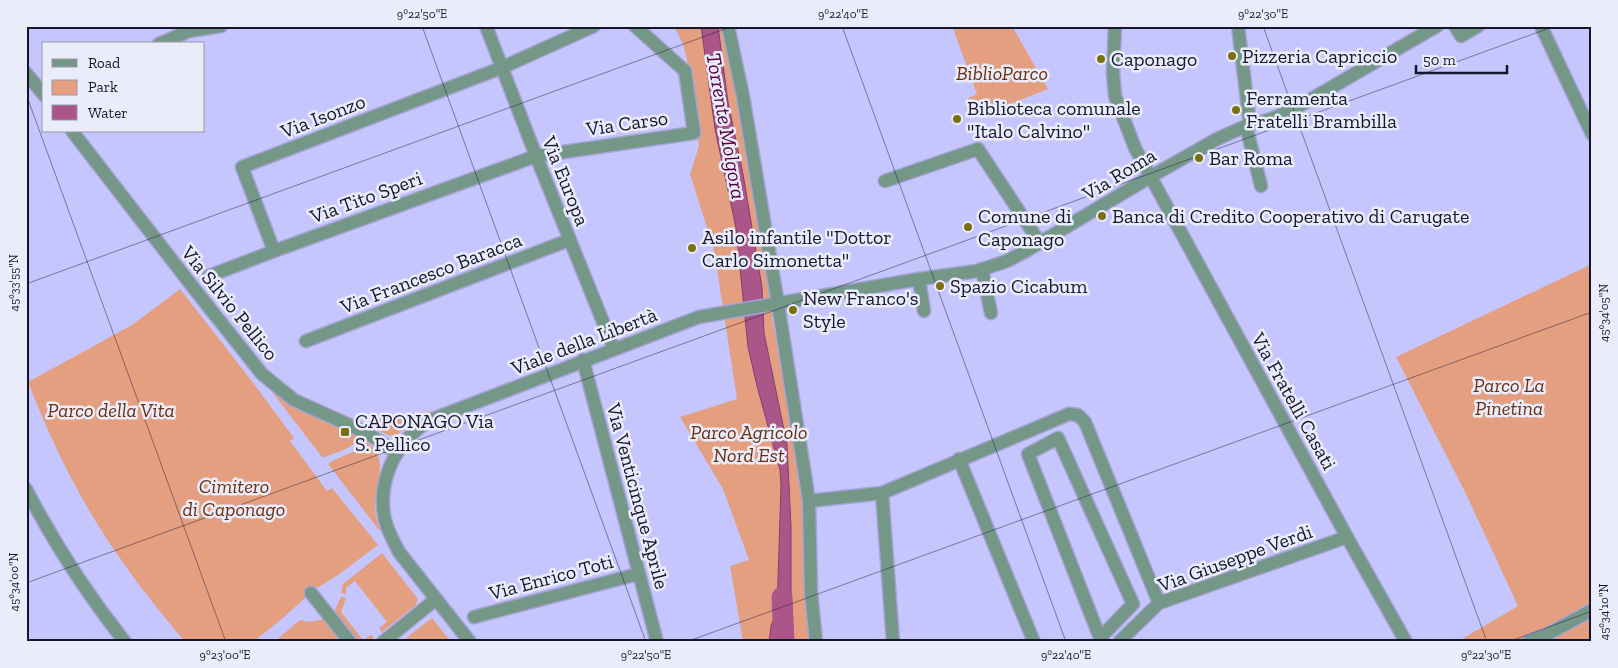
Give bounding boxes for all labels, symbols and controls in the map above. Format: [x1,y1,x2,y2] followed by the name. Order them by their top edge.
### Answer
[397,7,447,21] text: 9°22'50"E
[818,7,868,21] text: 9°22'40"E
[1238,7,1288,21] text: 9°22'30"E
[42,42,205,132] legend
[1416,42,1507,74] scale bar
[1242,44,1397,68] place label: Pizzeria Capriccio
[1111,47,1197,71] place label: Caponago
[1226,50,1238,62] marker: Pizzeria Capriccio
[701,51,752,201] water label: Torrente Molgora
[1423,51,1456,69] text: 50 m
[1095,53,1107,65] marker: Caponago
[88,54,121,72] text: Road
[956,61,1048,85] park label: BiblioParco
[88,78,118,96] text: Park
[1246,86,1397,133] place label: Ferramenta Fratelli Brambilla
[276,89,369,143] street label: Via Isonzo
[967,96,1141,143] place label: Biblioteca comunale "Italo Calvino"
[88,104,128,122] text: Water
[1230,104,1242,116] marker: Ferramenta Fratelli Brambilla
[584,105,669,141] street label: Via Carso
[951,113,963,125] marker: Biblioteca comunale "Italo Calvino"
[537,132,595,230] street label: Via Europa
[1077,143,1160,206] street label: Via Roma
[1209,146,1293,170] place label: Bar Roma
[1193,152,1205,164] marker: Bar Roma
[306,166,426,229] street label: Via Tito Speri
[978,204,1072,251] place label: Comune di Caponago
[1112,204,1469,228] place label: Banca di Credito Cooperativo di Carugate
[1096,210,1108,222] marker: Banca di Credito Cooperativo di Carugate
[962,221,974,233] marker: Comune di Caponago
[702,225,892,272] place label: Asilo infantile "Dottor Carlo Simonetta"
[336,227,525,319] street label: Via Francesco Baracca
[176,240,284,365] street label: Via Silvio Pellico
[686,242,698,254] marker: Asilo infantile "Dottor Carlo Simonetta"
[7,254,21,312] text: 45°33'55"N
[950,274,1088,298] place label: Spazio Cicabum
[934,280,946,292] marker: Spazio Cicabum
[1597,284,1611,342] text: 45°34'05"N
[803,286,918,333] place label: New Franco's Style
[507,302,661,380] street label: Viale della Libertà
[787,304,799,316] marker: New Franco's Style
[1246,327,1342,474] street label: Via Fratelli Casati
[1473,373,1545,420] park label: Parco La Pinetina
[47,398,175,422] park label: Parco della Vita
[601,400,674,592] street label: Via Venticinque Aprile
[355,409,494,456] place label: CAPONAGO Via S. Pellico
[690,420,808,467] park label: Parco Agricolo Nord Est
[339,426,351,438] marker: CAPONAGO Via S. Pellico
[183,474,285,521] park label: Cimitero di Caponago
[1154,519,1316,597] street label: Via Giuseppe Verdi
[485,549,616,605] street label: Via Enrico Toti
[7,552,21,611] text: 45°34'00"N
[1597,584,1611,640] text: 45°34'10"N
[200,648,250,662] text: 9°23'00"E
[621,648,671,662] text: 9°22'50"E
[1041,648,1091,662] text: 9°22'40"E
[1461,648,1511,662] text: 9°22'30"E

